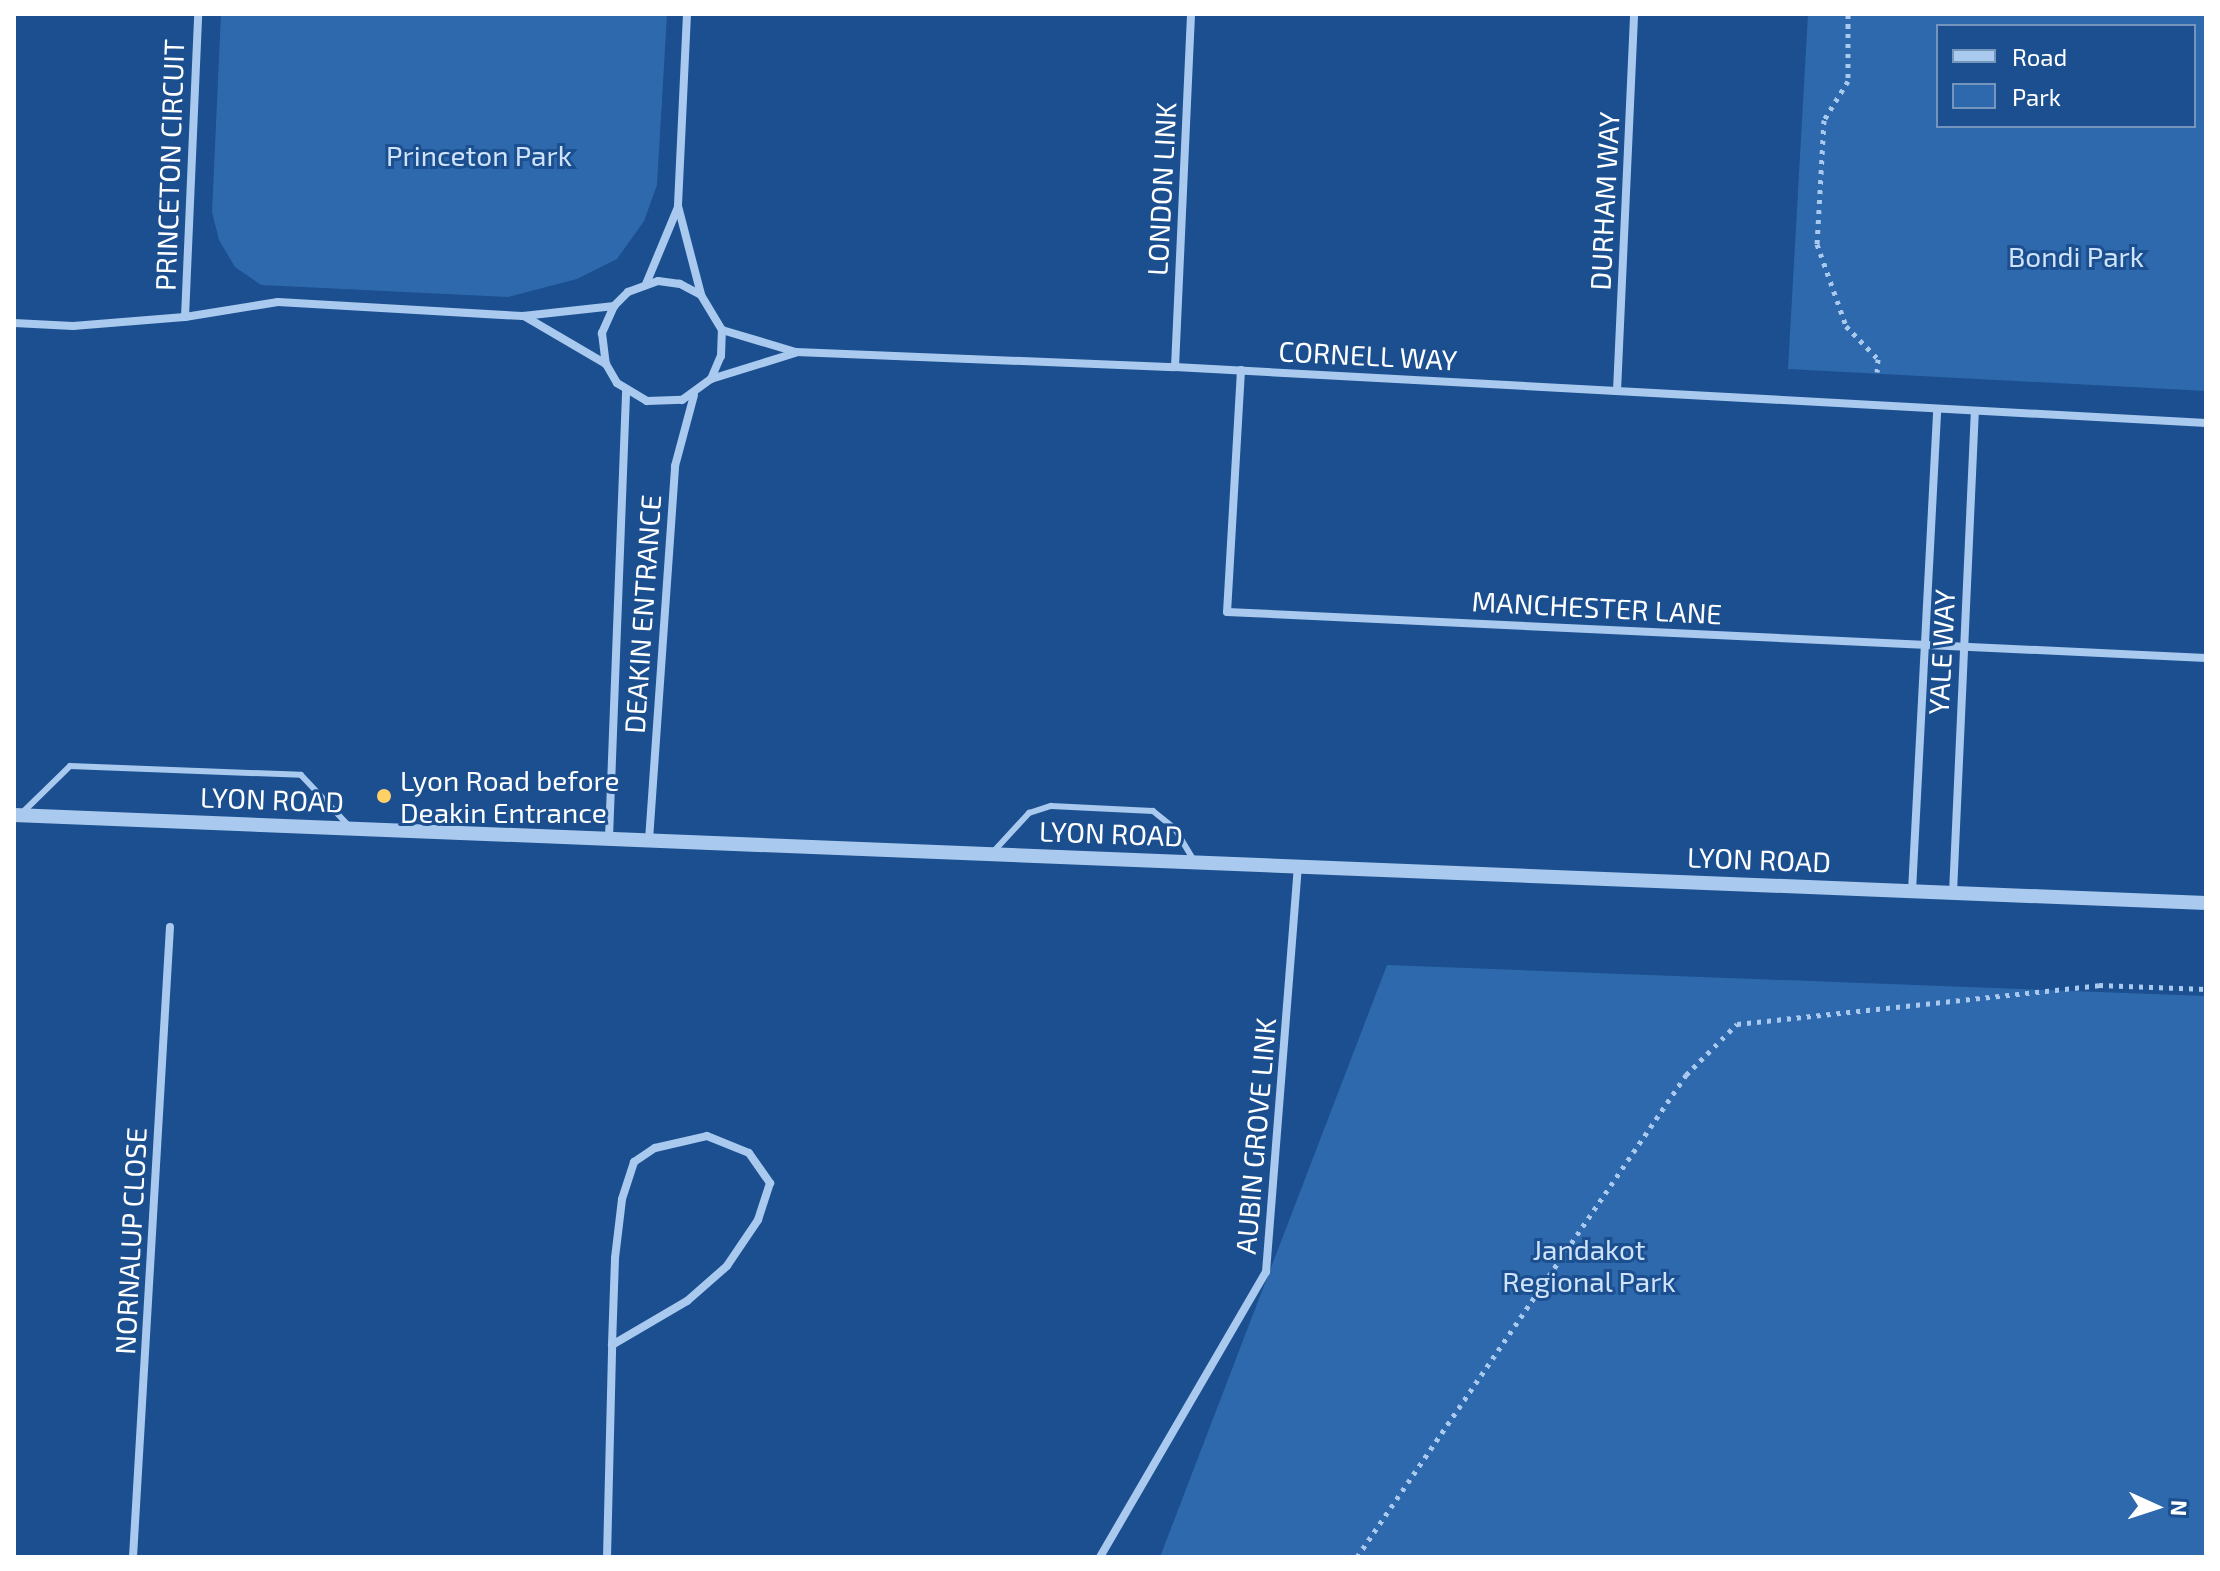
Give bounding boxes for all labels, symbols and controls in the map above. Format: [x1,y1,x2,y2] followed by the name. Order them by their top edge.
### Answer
[1936,24,2196,128] legend
[148,39,190,291] street label: PRINCETON CIRCUIT
[2012,42,2067,71] text: Road
[2012,82,2061,111] text: Park
[1140,101,1182,277] street label: LONDON LINK
[1583,111,1625,291] street label: DURHAM WAY
[386,138,572,172] park label: Princeton Park
[2008,239,2144,273] park label: Bondi Park
[1277,334,1459,376] street label: CORNELL WAY
[617,493,667,735] street label: DEAKIN ENTRANCE
[1471,584,1723,630] street label: MANCHESTER LANE
[1921,588,1961,716] street label: YALE WAY
[400,763,619,829] place label: Lyon Road before Deakin Entrance
[199,780,345,818] street label: LYON ROAD
[375,787,393,805] marker: Lyon Road before Deakin Entrance
[1038,814,1184,852] street label: LYON ROAD
[1686,840,1832,878] street label: LYON ROAD
[1228,1016,1282,1256] street label: AUBIN GROVE LINK
[107,1126,153,1356] street label: NORNALUP CLOSE
[1502,1232,1676,1298] park label: Jandakot Regional Park
[2116,1467,2196,1547] north arrow
[2167,1500,2193,1517] text: N

